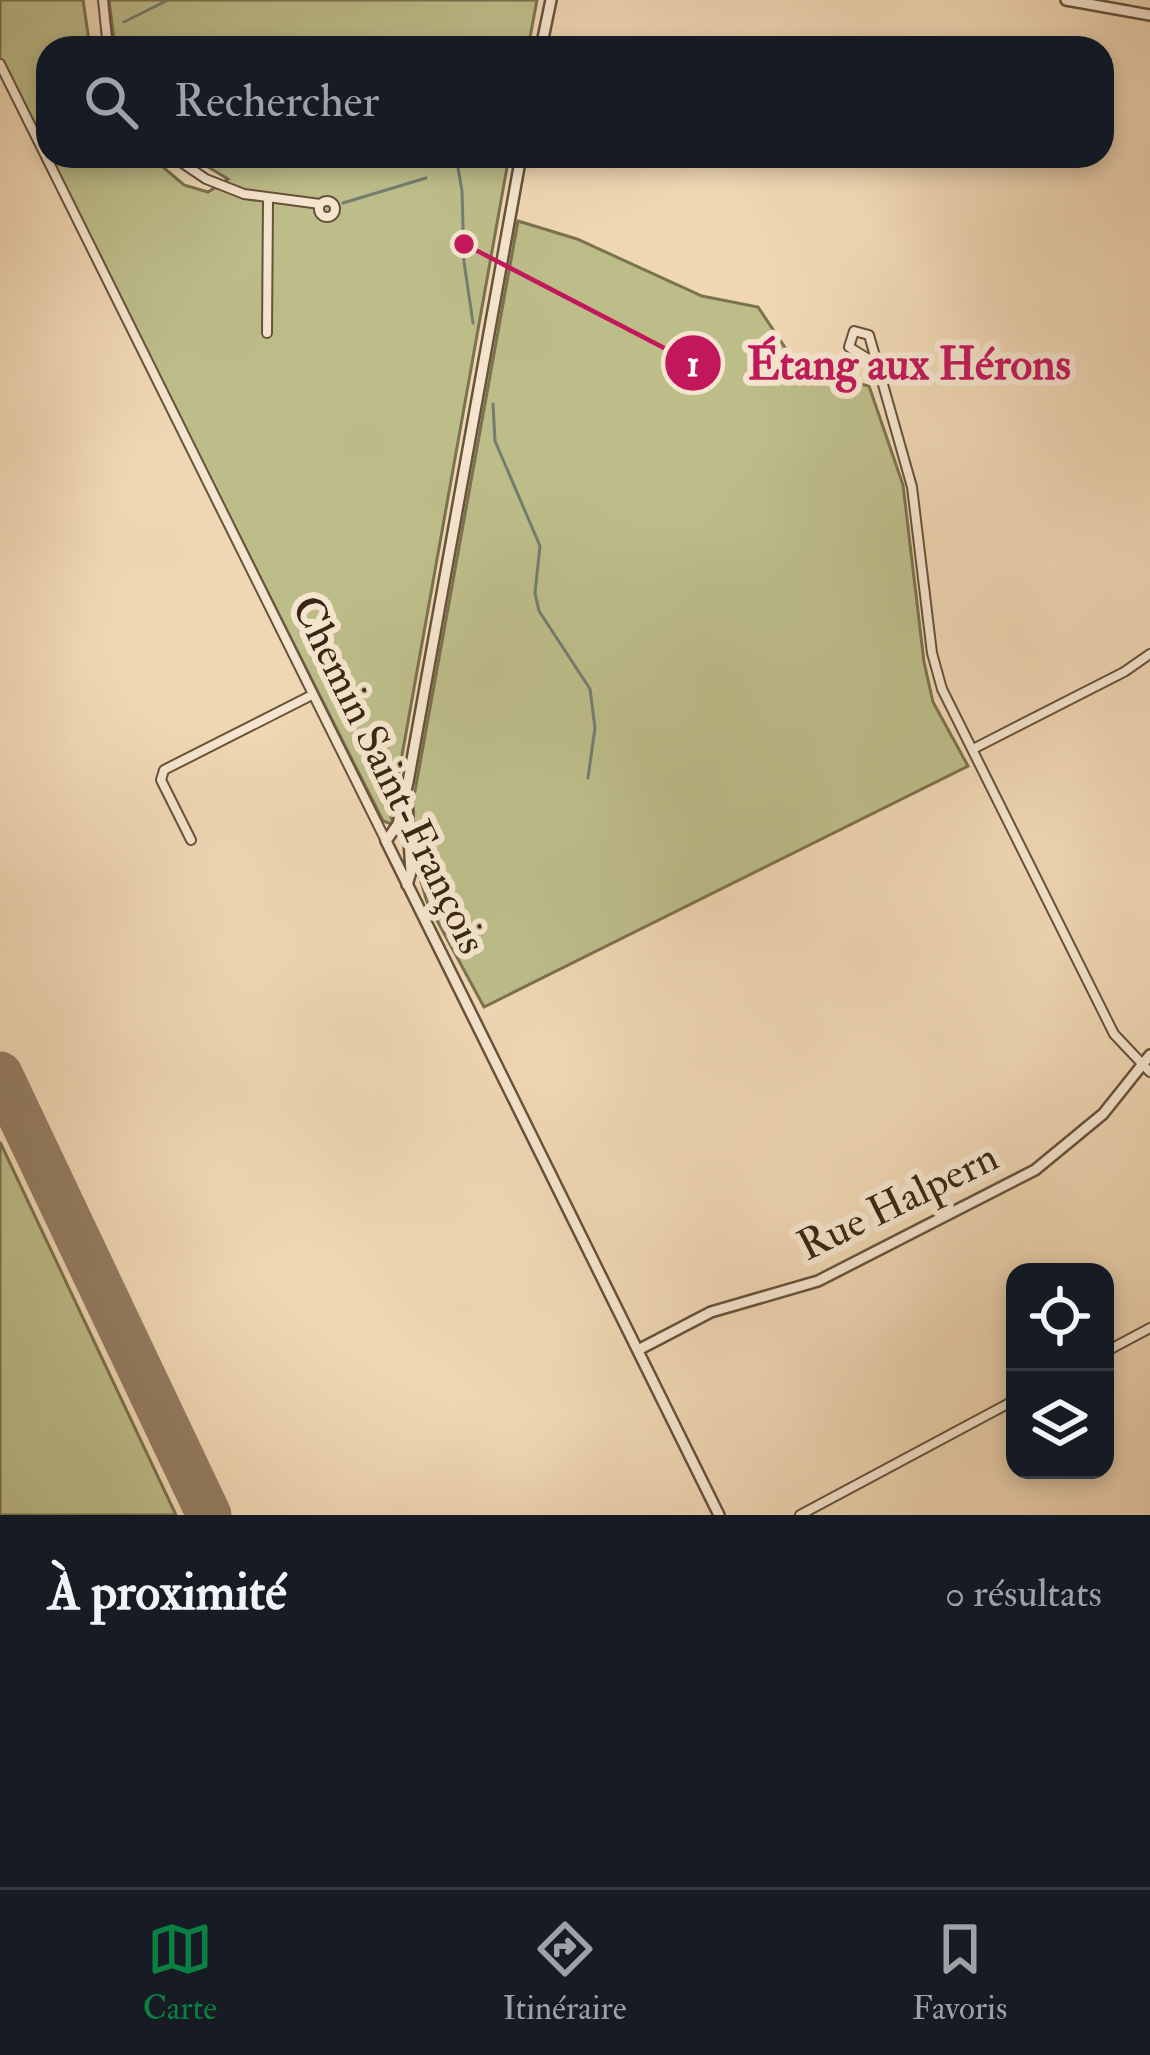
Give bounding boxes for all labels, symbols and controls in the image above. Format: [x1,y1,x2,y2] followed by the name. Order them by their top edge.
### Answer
[36,36,1114,168] search box
[78,69,144,135] icon: search
[174,74,379,130] text: Rechercher
[663,323,1094,404] callout: Étang aux Hérons
[747,335,1071,393] text: Étang aux Hérons
[687,342,699,387] text: 1
[280,588,498,962] street label: Chemin Saint-François
[789,1131,1007,1273] street label: Rue Halpern
[1006,1263,1114,1479] map controls
[1006,1263,1114,1371] button: locate
[1006,1371,1114,1479] button: layers
[48,1561,287,1625] text: À proximité
[945,1569,1102,1618] text: 0 résultats
[143,1916,217,2029] tab: Carte
[503,1916,627,2029] tab: Itinéraire
[912,1916,1007,2029] tab: Favoris

